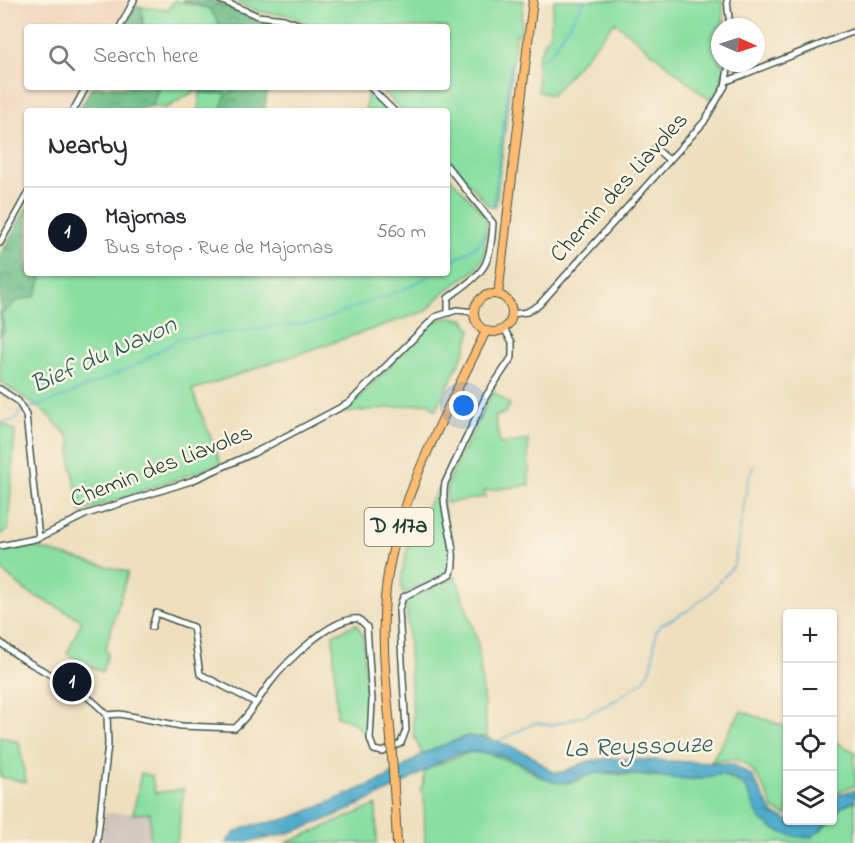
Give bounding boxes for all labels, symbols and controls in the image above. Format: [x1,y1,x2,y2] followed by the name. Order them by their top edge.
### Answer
[711,18,765,72] north arrow
[24,24,450,90] search box
[45,41,78,74] icon: search
[93,41,198,73] text: Search here
[543,105,697,271] street label: Chemin des Liavoles
[48,128,127,166] text: Nearby
[105,202,187,234] text: Majornas
[64,218,71,247] text: 1
[377,218,426,247] text: 560 m
[105,234,333,263] text: Bus stop · Rue de Majornas
[25,306,184,405] water label: Bief du Navon
[449,391,478,420] your location
[66,416,258,518] street label: Chemin des Liavoles
[364,508,434,546] road number: D 117a
[783,609,837,825] map controls
[783,609,837,663] button: +
[52,660,92,704] pin: 1
[783,663,837,717] button: −
[783,717,837,771] button: locate
[563,726,714,770] water label: La Reyssouze
[783,771,837,825] button: layers

